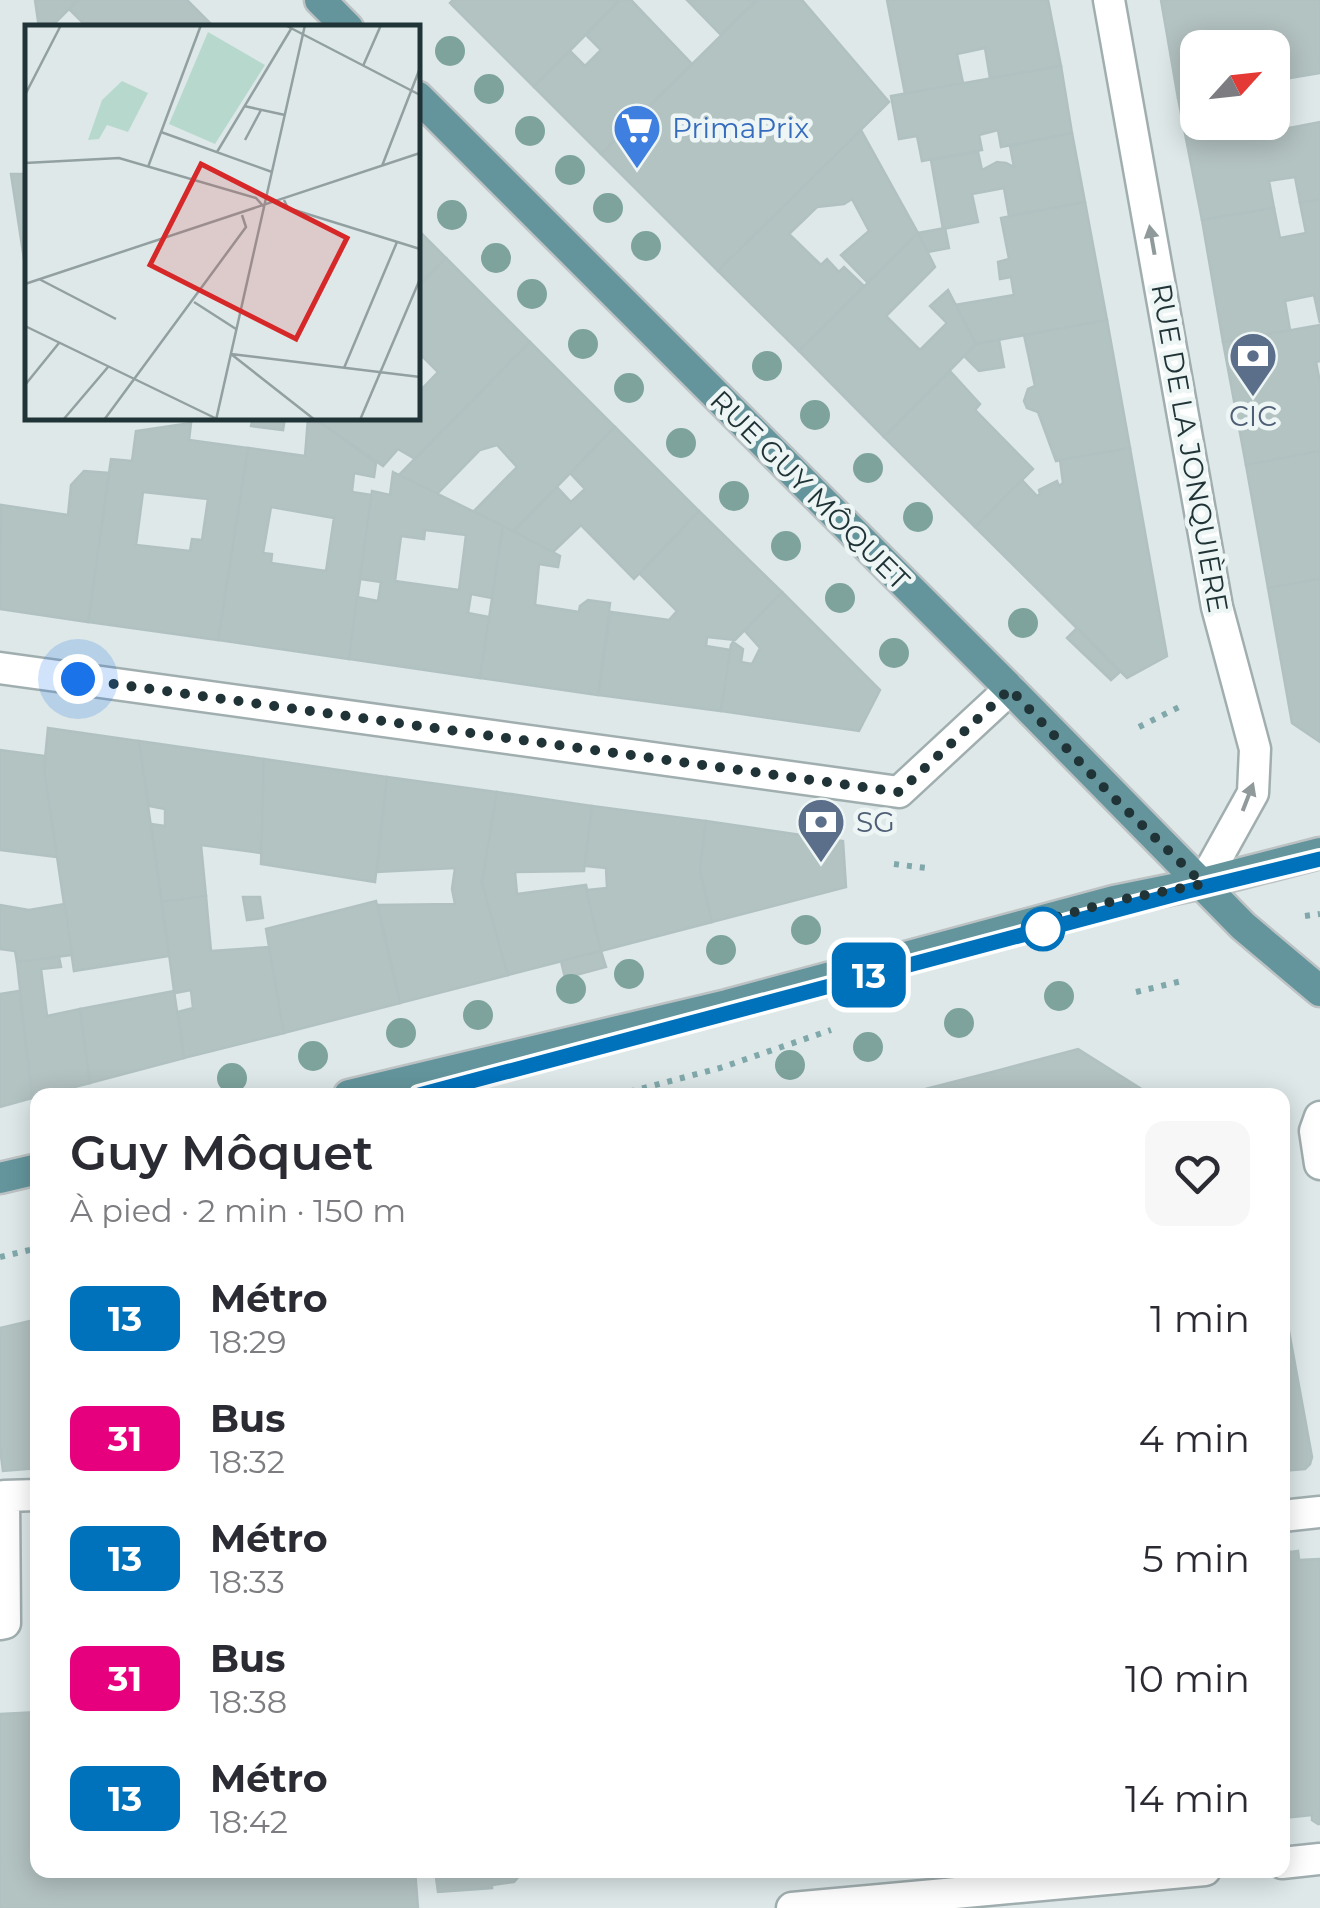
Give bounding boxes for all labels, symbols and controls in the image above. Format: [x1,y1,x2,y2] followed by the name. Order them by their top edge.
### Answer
[25,25,420,420] inset map
[1180,30,1290,140] north arrow
[1180,30,1290,140] map controls
[611,102,663,170] supermarket icon: PrimaPrix
[672,111,809,145] place label: PrimaPrix
[1144,223,1159,255] one-way arrow
[1144,281,1236,615] street label: RUE DE LA JONQUIÈRE
[1227,330,1279,398] bank icon: CIC
[703,383,917,597] street label: RUE GUY MÔQUET
[1229,399,1277,433] place label: CIC
[53,654,103,704] your location
[1241,782,1256,812] one-way arrow
[795,796,847,864] bank icon: SG
[856,805,895,839] place label: SG
[1022,908,1064,950] unlabelled marker
[824,942,914,1008] line badge: 13
[852,954,886,997] text: 13
[1145,1121,1250,1226] button: heart
[70,1124,373,1182] text: Guy Môquet
[70,1191,406,1230] text: À pied · 2 min · 150 m
[210,1275,328,1322] text: Métro
[1150,1295,1250,1342] text: 1 min
[108,1297,142,1340] text: 13
[210,1322,286,1361] text: 18:29
[210,1395,285,1442] text: Bus
[1139,1415,1250,1462] text: 4 min
[108,1417,142,1460] text: 31
[210,1442,285,1481] text: 18:32
[210,1515,328,1562] text: Métro
[1142,1535,1250,1582] text: 5 min
[108,1537,142,1580] text: 13
[210,1562,285,1601] text: 18:33
[210,1635,285,1682] text: Bus
[1125,1655,1250,1702] text: 10 min
[108,1657,142,1700] text: 31
[210,1682,287,1721] text: 18:38
[210,1755,328,1802] text: Métro
[1125,1775,1250,1822] text: 14 min
[108,1777,142,1820] text: 13
[210,1802,288,1841] text: 18:42

